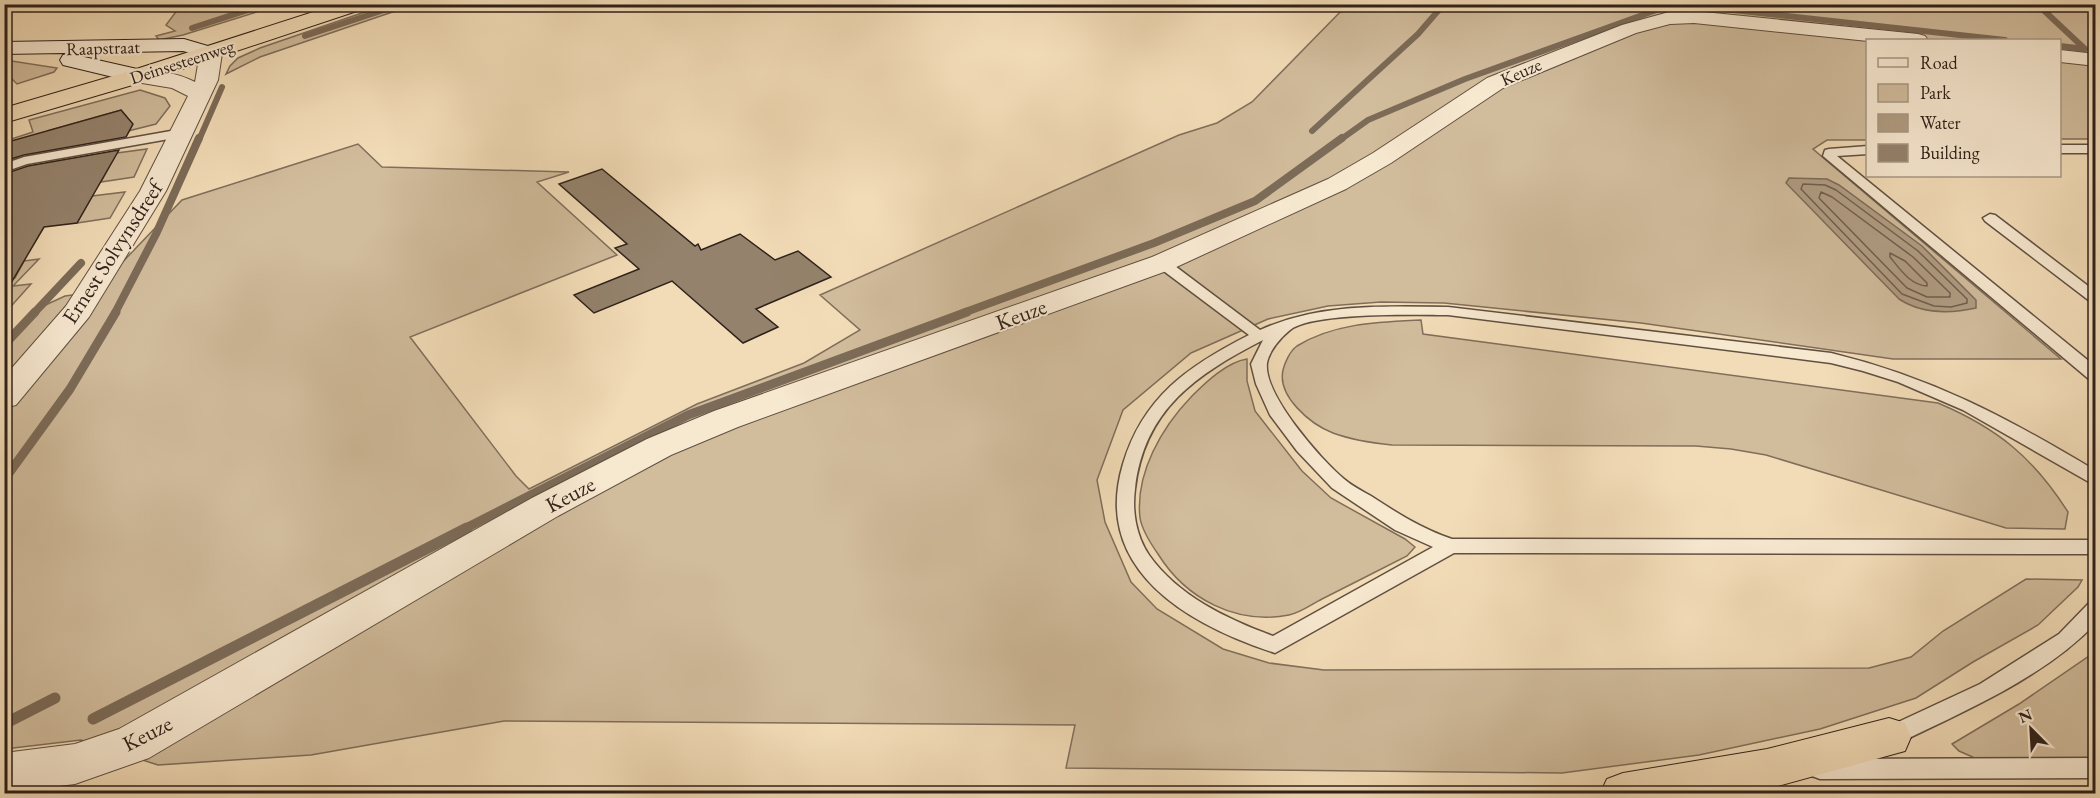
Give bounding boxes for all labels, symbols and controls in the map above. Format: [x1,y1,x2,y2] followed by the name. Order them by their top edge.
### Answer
[127,34,237,89] street label: Deinsesteenweg
[66,35,141,60] street label: Raapstraat
[1866,39,2061,177] legend
[1920,51,1959,74] text: Road
[1497,52,1545,91] street label: Keuze
[1920,81,1951,104] text: Park
[1920,111,1961,134] text: Water
[1920,141,1980,164] text: Building
[55,173,171,329] street label: Ernest Solvynsdreef
[992,292,1051,337] street label: Keuze
[540,469,600,519] street label: Keuze
[2001,699,2061,759] north arrow
[2015,704,2035,728] text: N
[117,709,177,758] street label: Keuze

